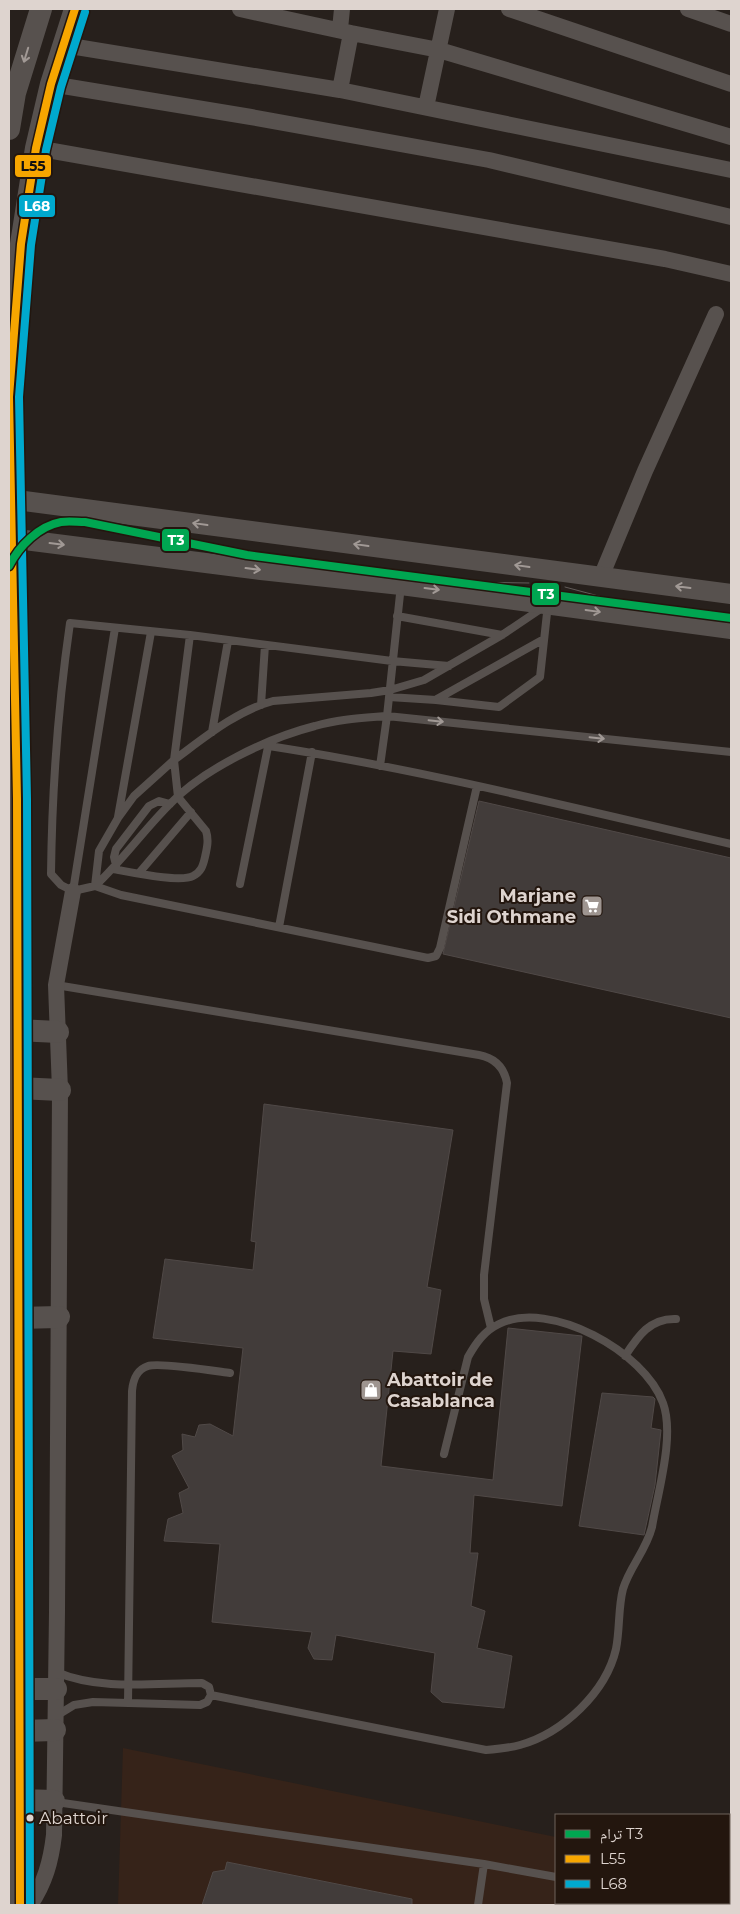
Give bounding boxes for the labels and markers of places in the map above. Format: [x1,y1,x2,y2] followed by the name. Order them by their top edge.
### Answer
[447,885,576,928] place label: Marjane Sidi Othmane
[580,894,604,918] supermarket icon: Marjane Sidi Othmane
[386,1369,495,1412] place label: Abattoir de Casablanca
[359,1378,383,1402] shop icon: Abattoir de Casablanca
[39,1808,108,1828] place label: Abattoir
[25,1813,35,1823] marker: Abattoir

